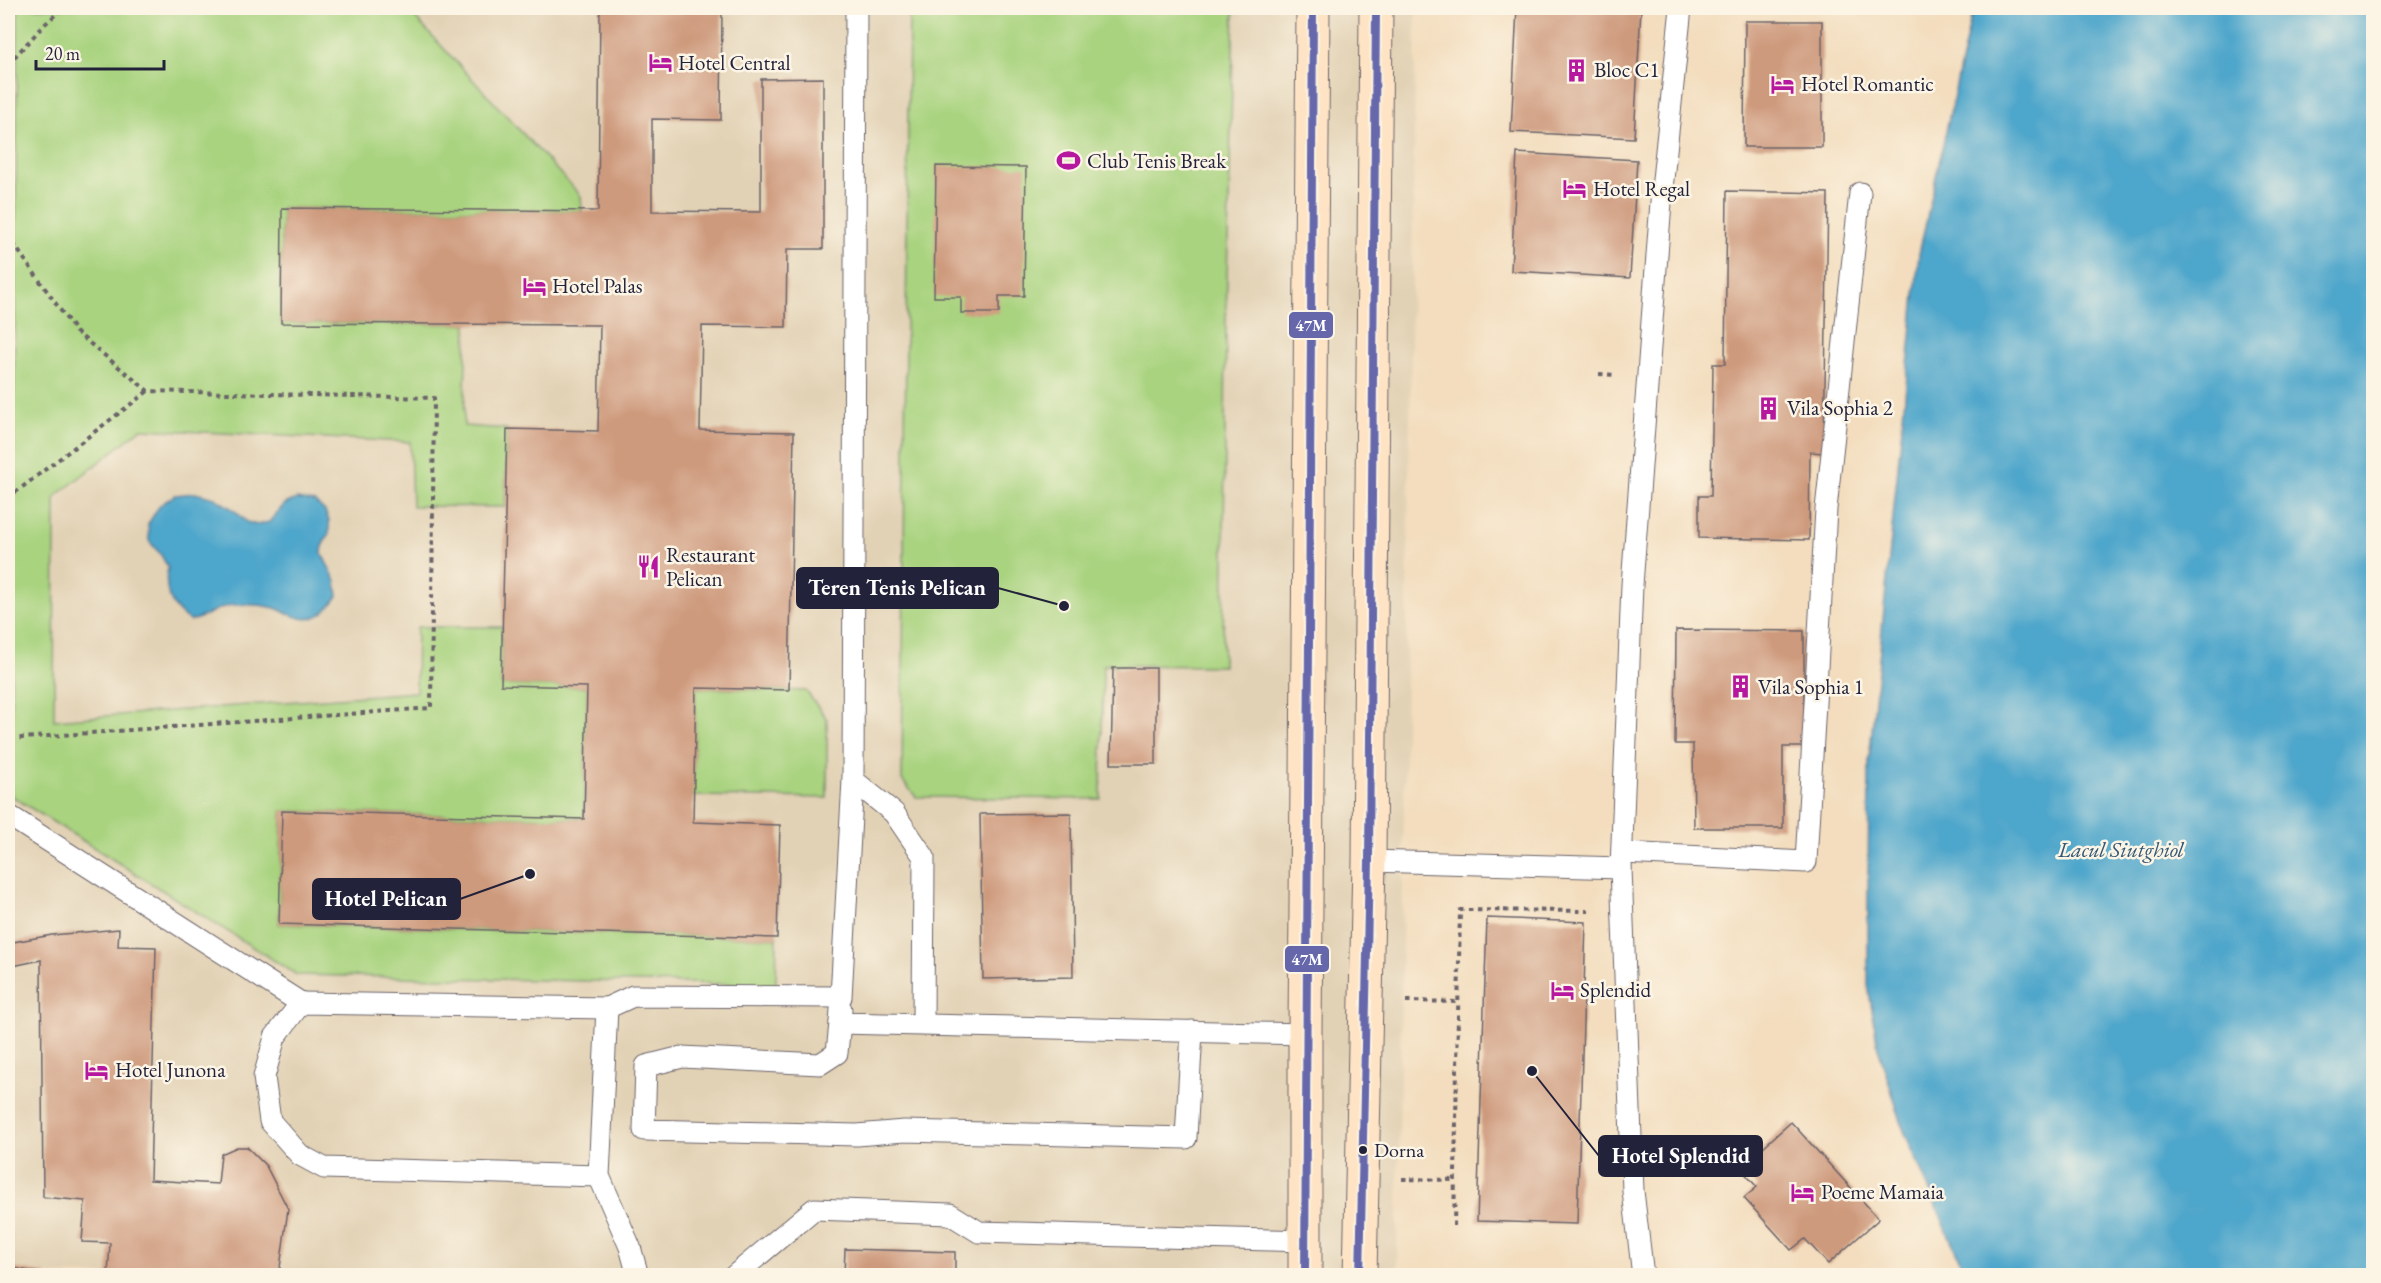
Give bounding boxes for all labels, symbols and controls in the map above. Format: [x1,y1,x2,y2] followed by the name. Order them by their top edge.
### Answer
[36,33,164,71] scale bar
[45,42,80,65] text: 20 m
[678,49,791,76] place label: Hotel Central
[647,50,673,76] hotel icon: Hotel Central
[1594,56,1660,83] place label: Bloc C1
[1563,57,1589,83] building icon: Bloc C1
[1801,70,1934,97] place label: Hotel Romantic
[1770,71,1796,97] hotel icon: Hotel Romantic
[1087,147,1227,174] place label: Club Tenis Break
[1056,148,1082,174] sports icon: Club Tenis Break
[1593,175,1690,202] place label: Hotel Regal
[1562,176,1588,202] hotel icon: Hotel Regal
[552,272,643,299] place label: Hotel Palas
[521,273,547,299] hotel icon: Hotel Palas
[1288,311,1334,339] line badge: 47M
[1295,315,1327,336] text: 47M
[1787,394,1893,421] place label: Vila Sophia 2
[1756,395,1782,421] building icon: Vila Sophia 2
[666,541,755,592] place label: Restaurant Pelican
[635,554,661,580] restaurant icon: Restaurant Pelican
[797,568,998,608] callout: Teren Tenis Pelican
[808,573,986,602] text: Teren Tenis Pelican
[1758,673,1864,700] place label: Vila Sophia 1
[1727,674,1753,700] building icon: Vila Sophia 1
[2057,835,2185,864] water label: Lacul Siutghiol
[313,879,460,919] callout: Hotel Pelican
[325,884,448,913] text: Hotel Pelican
[1284,945,1330,973] line badge: 47M
[1291,949,1323,970] text: 47M
[1580,976,1651,1003] place label: Splendid
[1549,977,1575,1003] hotel icon: Splendid
[115,1056,226,1083] place label: Hotel Junona
[84,1057,110,1083] hotel icon: Hotel Junona
[1599,1136,1762,1176] callout: Hotel Splendid
[1374,1137,1424,1163] place label: Dorna
[1612,1141,1750,1170] text: Hotel Splendid
[1357,1144,1369,1156] marker: Dorna
[1821,1178,1945,1205] place label: Poeme Mamaia
[1790,1179,1816,1205] hotel icon: Poeme Mamaia

